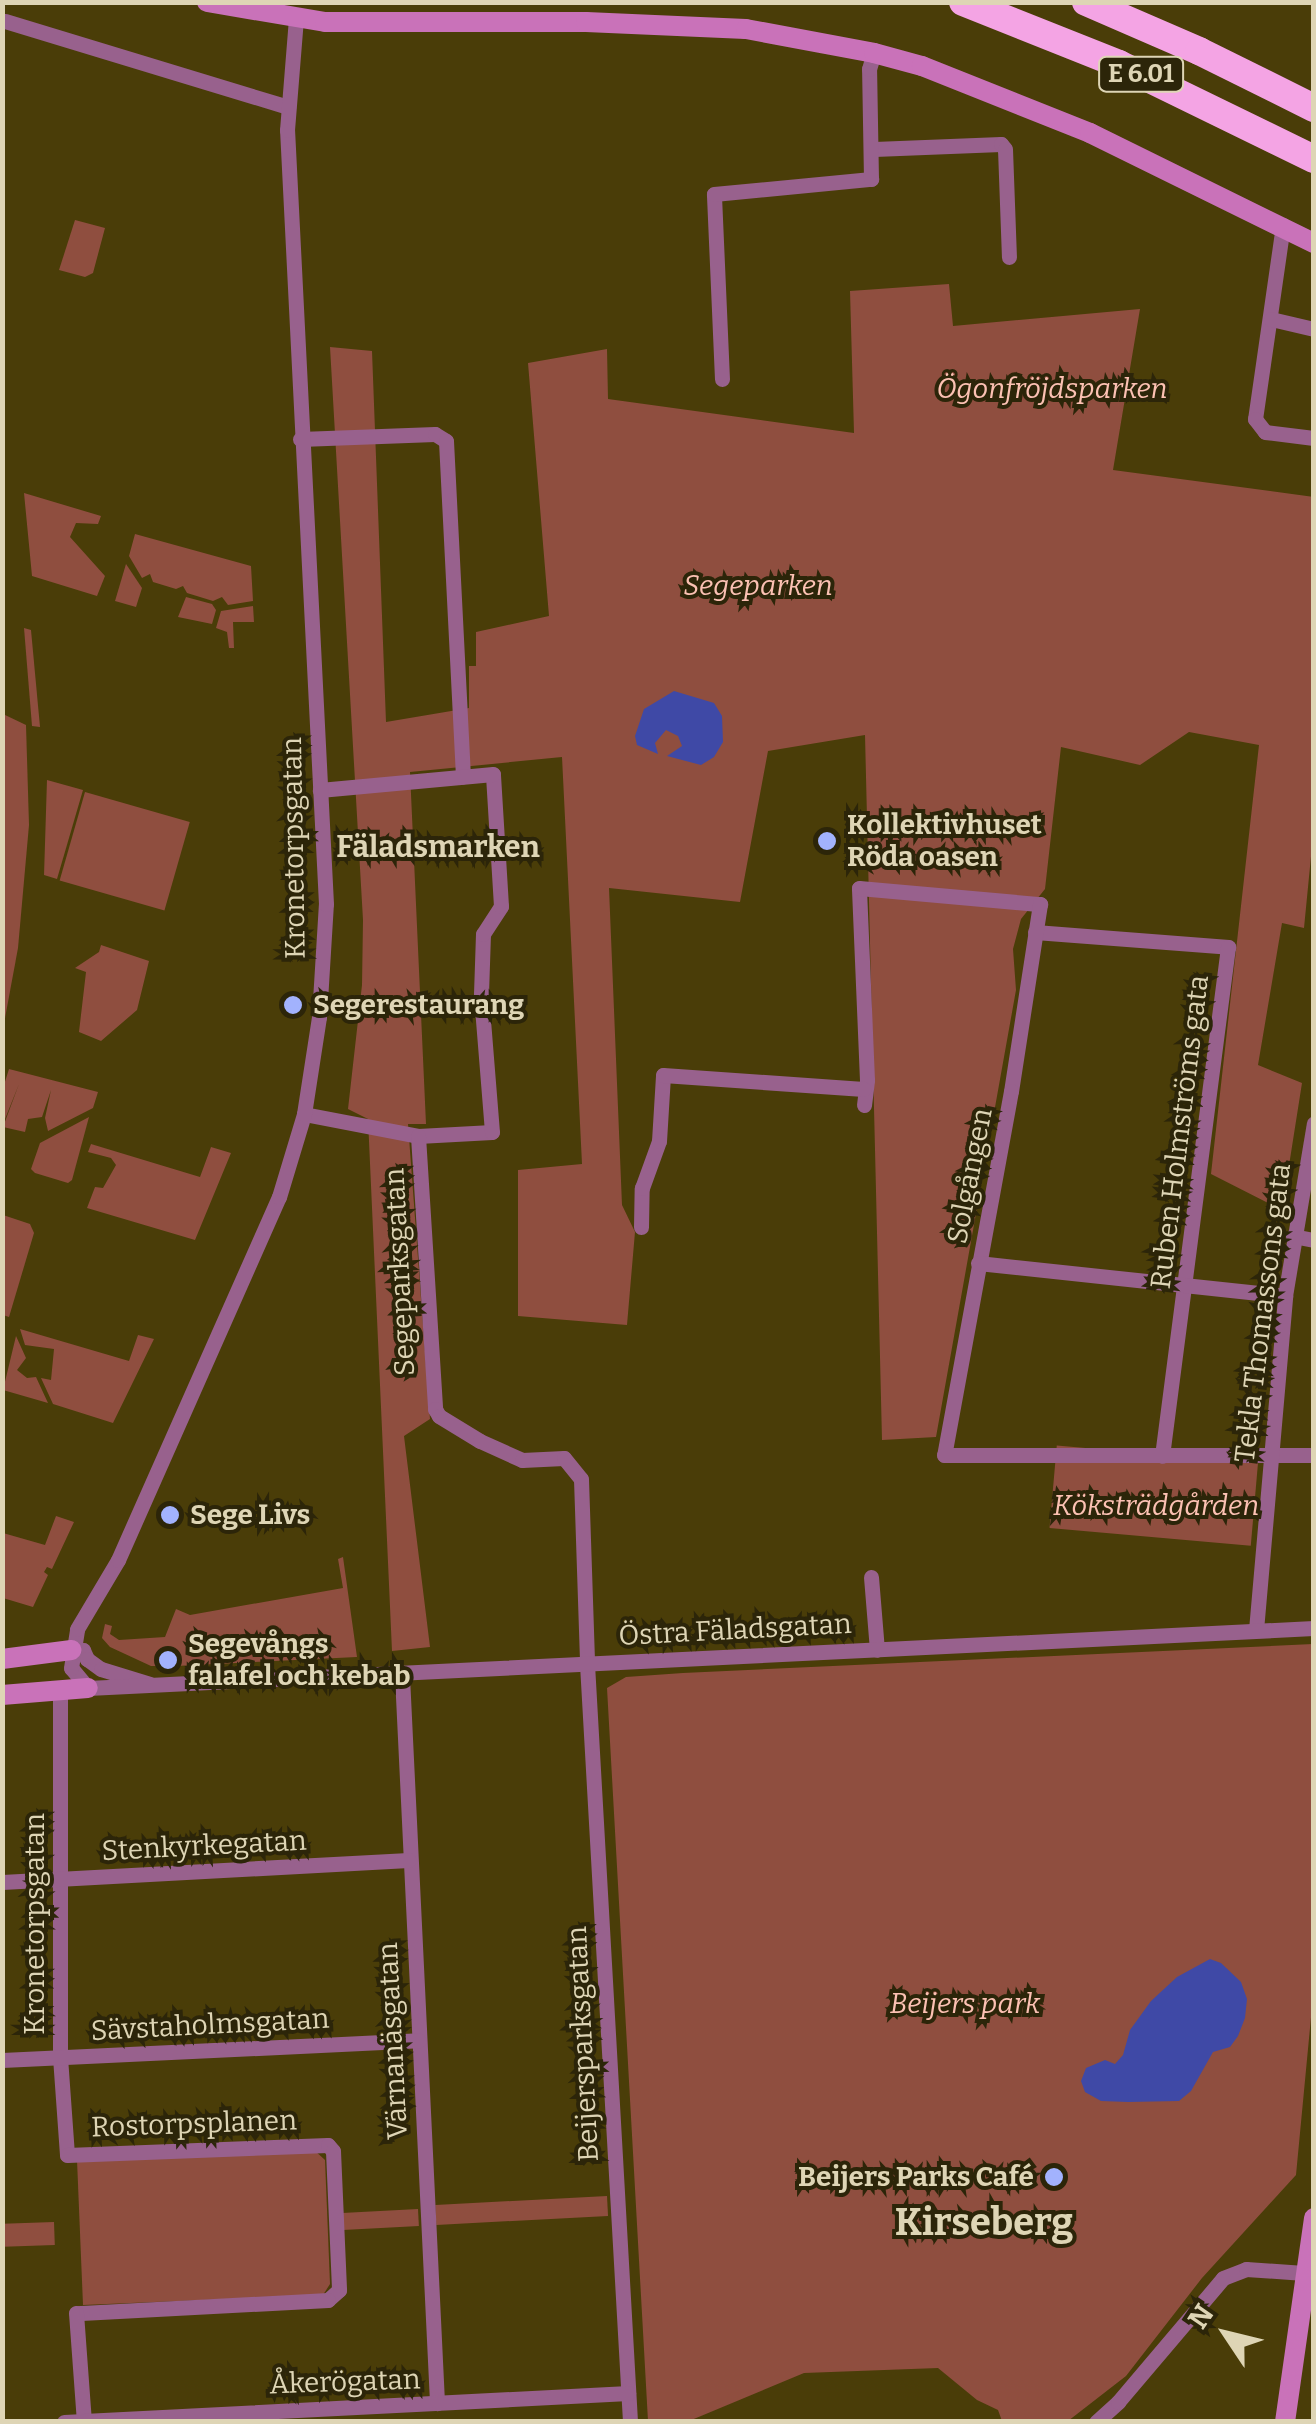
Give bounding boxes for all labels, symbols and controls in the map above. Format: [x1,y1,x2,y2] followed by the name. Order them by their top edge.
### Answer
[1096,54,1186,94] road number: E 6.01
[936,372,1168,406] park label: Ögonfröjdsparken
[683,569,833,603] park label: Segeparken
[275,737,313,959] street label: Kronetorpsgatan
[847,808,1042,874] place label: Kollektivhuset Röda oasen
[336,829,540,865] district label: Fäladsmarken
[816,830,838,852] marker: Kollektivhuset Röda oasen
[1144,973,1216,1291] street label: Ruben Holmströms gata
[313,988,524,1022] place label: Segerestaurang
[282,994,304,1016] marker: Segerestaurang
[940,1105,1000,1247] street label: Solgången
[1228,1161,1298,1465] street label: Tekla Thomassons gata
[378,1167,422,1377] street label: Segeparksgatan
[1053,1489,1259,1523] park label: Köksträdgården
[190,1498,310,1532] place label: Sege Livs
[159,1504,181,1526] marker: Sege Livs
[618,1607,852,1653] street label: Östra Fäladsgatan
[188,1627,410,1693] place label: Segevångs falafel och kebab
[157,1649,179,1671] marker: Segevångs falafel och kebab
[18,1813,52,2035] street label: Kronetorpsgatan
[101,1824,307,1868] street label: Stenkyrkegatan
[560,1925,606,2163] street label: Beijersparksgatan
[371,1942,415,2140] street label: Värnanäsgatan
[890,1987,1040,2021] park label: Beijers park
[90,2002,330,2048] street label: Sävstaholmsgatan
[91,2104,297,2144] street label: Rostorpsplanen
[798,2160,1034,2194] place label: Beijers Parks Café
[1043,2166,1065,2188] marker: Beijers Parks Café
[895,2200,1073,2246] district label: Kirseberg
[1176,2284,1276,2384] north arrow
[1181,2298,1221,2335] text: N
[269,2363,421,2401] street label: Åkerögatan

